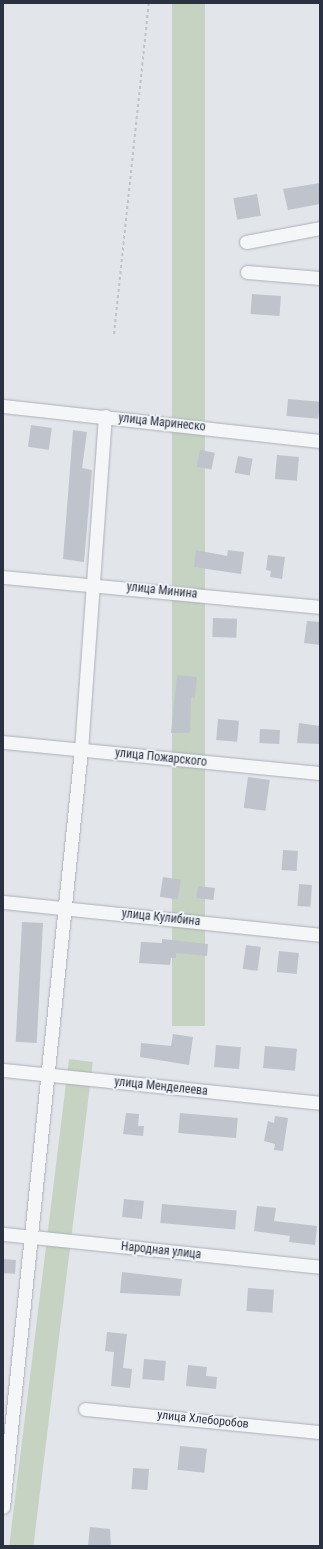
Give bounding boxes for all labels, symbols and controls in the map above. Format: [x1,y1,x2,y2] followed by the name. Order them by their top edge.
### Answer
[118,411,206,435] street label: улица Маринеско
[126,580,198,602] street label: улица Минина
[114,746,208,770] street label: улица Пожарского
[121,907,201,929] street label: улица Кулибина
[114,1075,208,1099] street label: улица Менделеева
[120,1240,202,1262] street label: Народная улица
[157,1408,249,1432] street label: улица Хлеборобов

